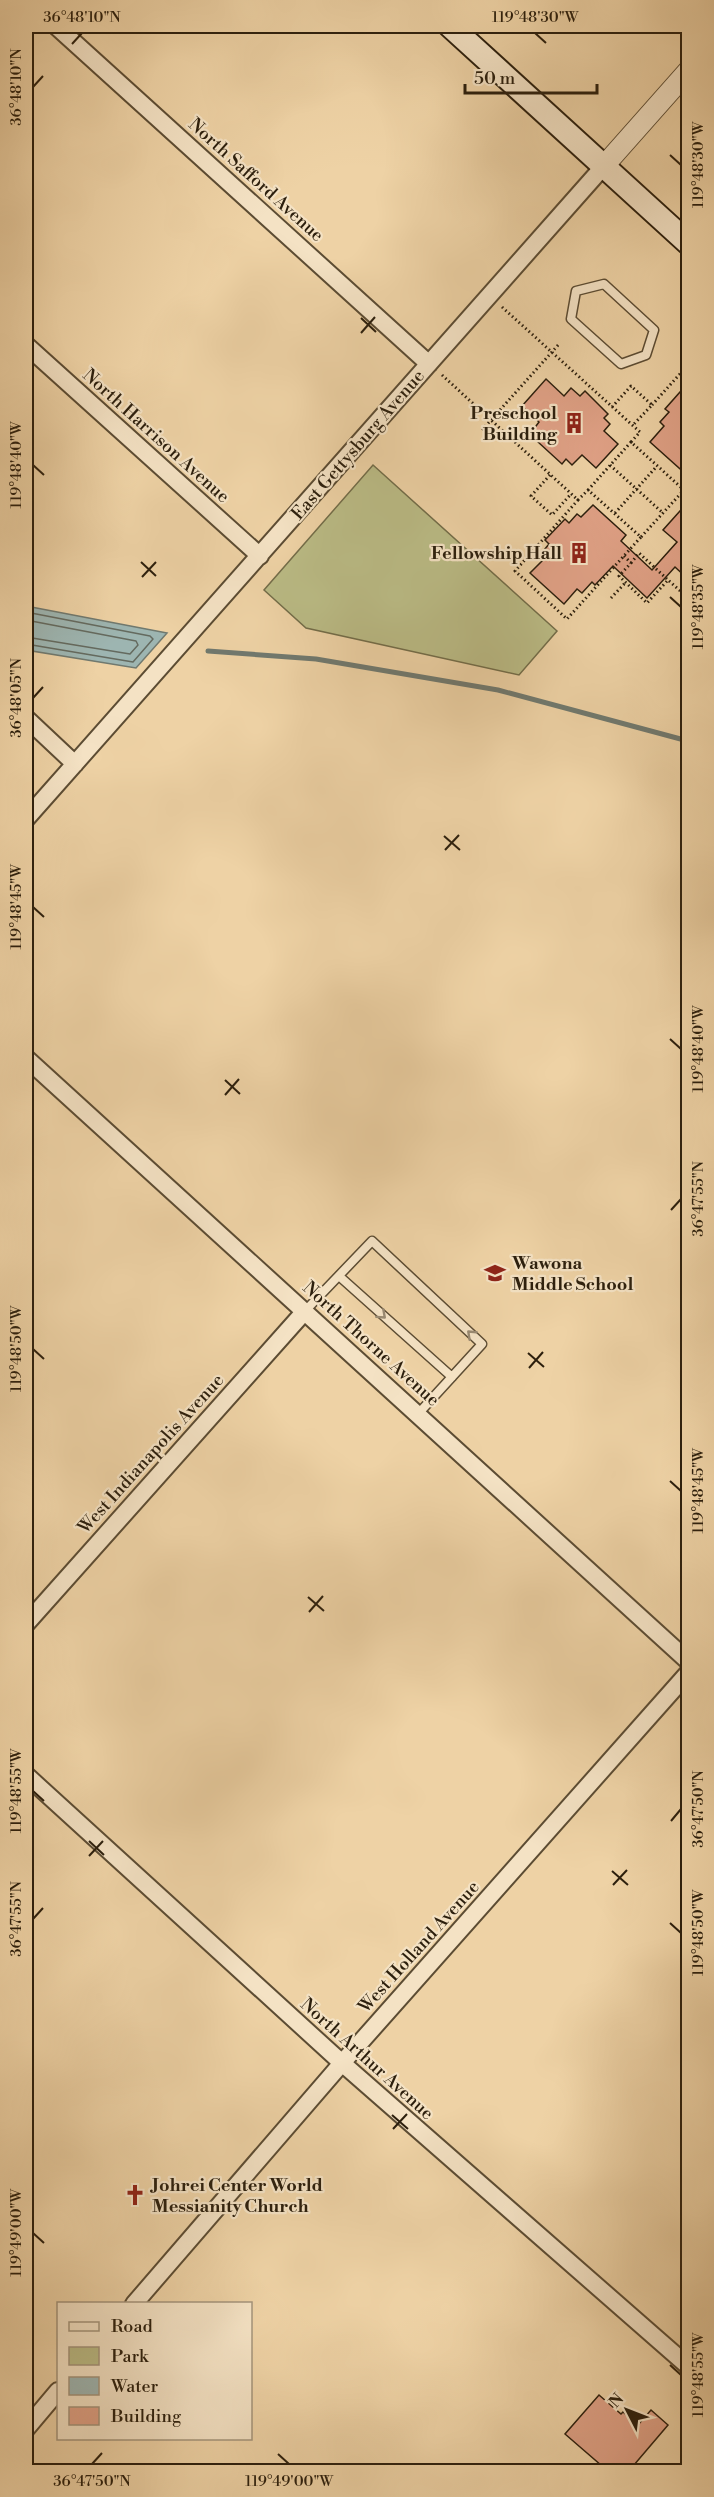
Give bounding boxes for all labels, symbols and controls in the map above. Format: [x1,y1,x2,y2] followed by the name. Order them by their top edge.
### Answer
[43,8,121,27] text: 36°48'10"N
[492,8,579,27] text: 119°48'30"W
[7,48,26,126] text: 36°48'10"N
[465,57,597,95] scale bar
[474,67,516,90] text: 50 m
[184,113,328,247] street label: North Safford Avenue
[689,121,708,208] text: 119°48'30"W
[78,364,234,508] street label: North Harrison Avenue
[286,365,430,525] street label: East Gettysburg Avenue
[470,402,558,446] place label: Preschool Building
[562,411,586,435] building icon: Preschool Building
[7,421,26,509] text: 119°48'40"W
[567,541,591,565] building icon: Fellowship Hall
[431,542,562,565] place label: Fellowship Hall
[689,564,708,649] text: 119°48'35"W
[7,658,26,738] text: 36°48'05"N
[7,864,26,950] text: 119°48'45"W
[689,1005,708,1093] text: 119°48'40"W
[689,1161,708,1237] text: 36°47'55"N
[511,1252,633,1296] place label: Wawona Middle School
[483,1261,507,1285] school or university icon: Wawona Middle School
[298,1276,444,1412] street label: North Thorne Avenue
[7,1305,26,1392] text: 119°48'50"W
[376,1308,386,1319] one-way arrow
[468,1330,478,1341] one-way arrow
[72,1369,229,1540] street label: West Indianapolis Avenue
[689,1448,708,1534] text: 119°48'45"W
[7,1748,26,1833] text: 119°48'55"W
[689,1770,708,1848] text: 36°47'50"N
[353,1876,485,2019] street label: West Holland Avenue
[7,1881,26,1957] text: 36°47'55"N
[689,1889,708,1976] text: 119°48'50"W
[296,1993,438,2125] street label: North Arthur Avenue
[149,2174,323,2218] place label: Johrei Center World Messianity Church
[123,2183,147,2207] church icon: Johrei Center World Messianity Church
[7,2189,26,2277] text: 119°49'00"W
[57,2302,252,2440] legend
[111,2315,154,2338] text: Road
[689,2332,708,2417] text: 119°48'55"W
[111,2345,150,2368] text: Park
[110,2375,159,2398] text: Water
[597,2380,657,2440] north arrow
[605,2389,628,2412] text: N
[110,2405,182,2428] text: Building
[53,2472,131,2491] text: 36°47'50"N
[245,2472,333,2491] text: 119°49'00"W

